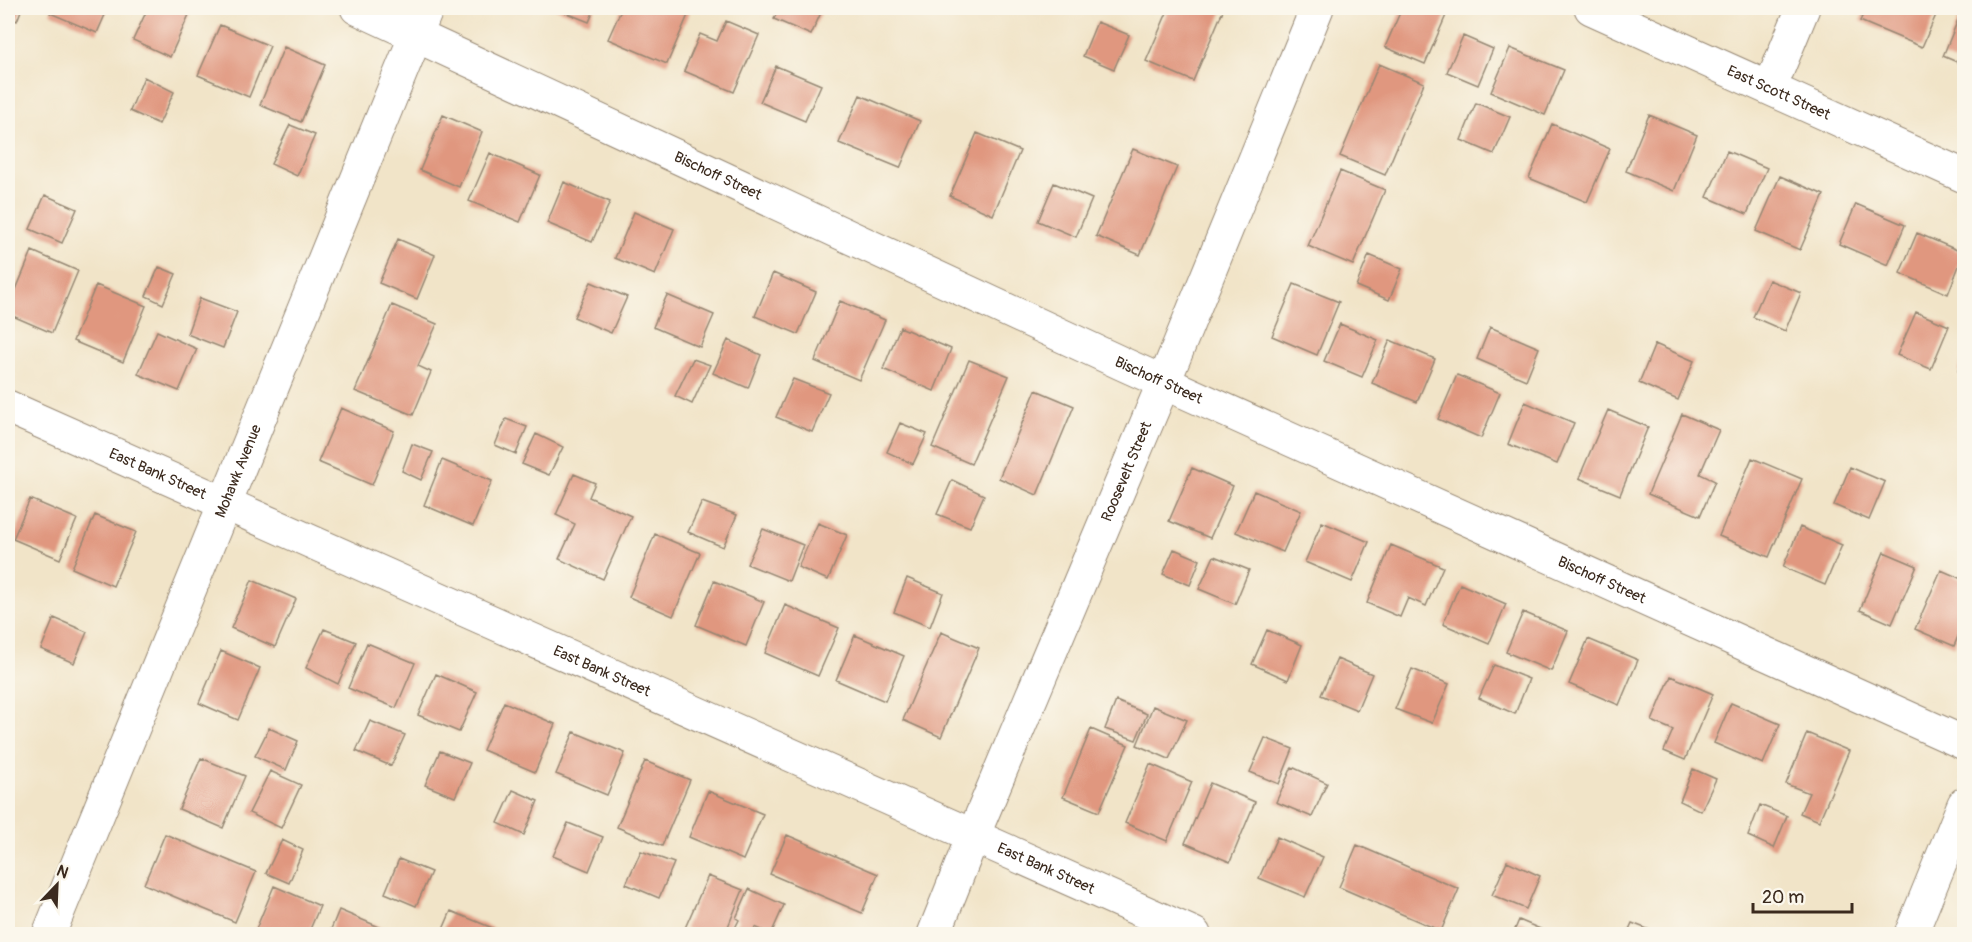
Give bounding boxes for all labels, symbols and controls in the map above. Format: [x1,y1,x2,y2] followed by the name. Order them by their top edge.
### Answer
[1724,62,1834,125] street label: East Scott Street
[671,148,765,205] street label: Bischoff Street
[1112,353,1206,409] street label: Bischoff Street
[1097,418,1157,524] street label: Roosevelt Street
[211,421,266,521] street label: Mohawk Avenue
[106,444,210,504] street label: East Bank Street
[1555,552,1650,609] street label: Bischoff Street
[550,641,654,702] street label: East Bank Street
[994,839,1098,899] street label: East Bank Street
[27,855,87,915] north arrow
[54,861,72,884] text: N
[1753,876,1852,914] scale bar
[1762,886,1804,909] text: 20 m

